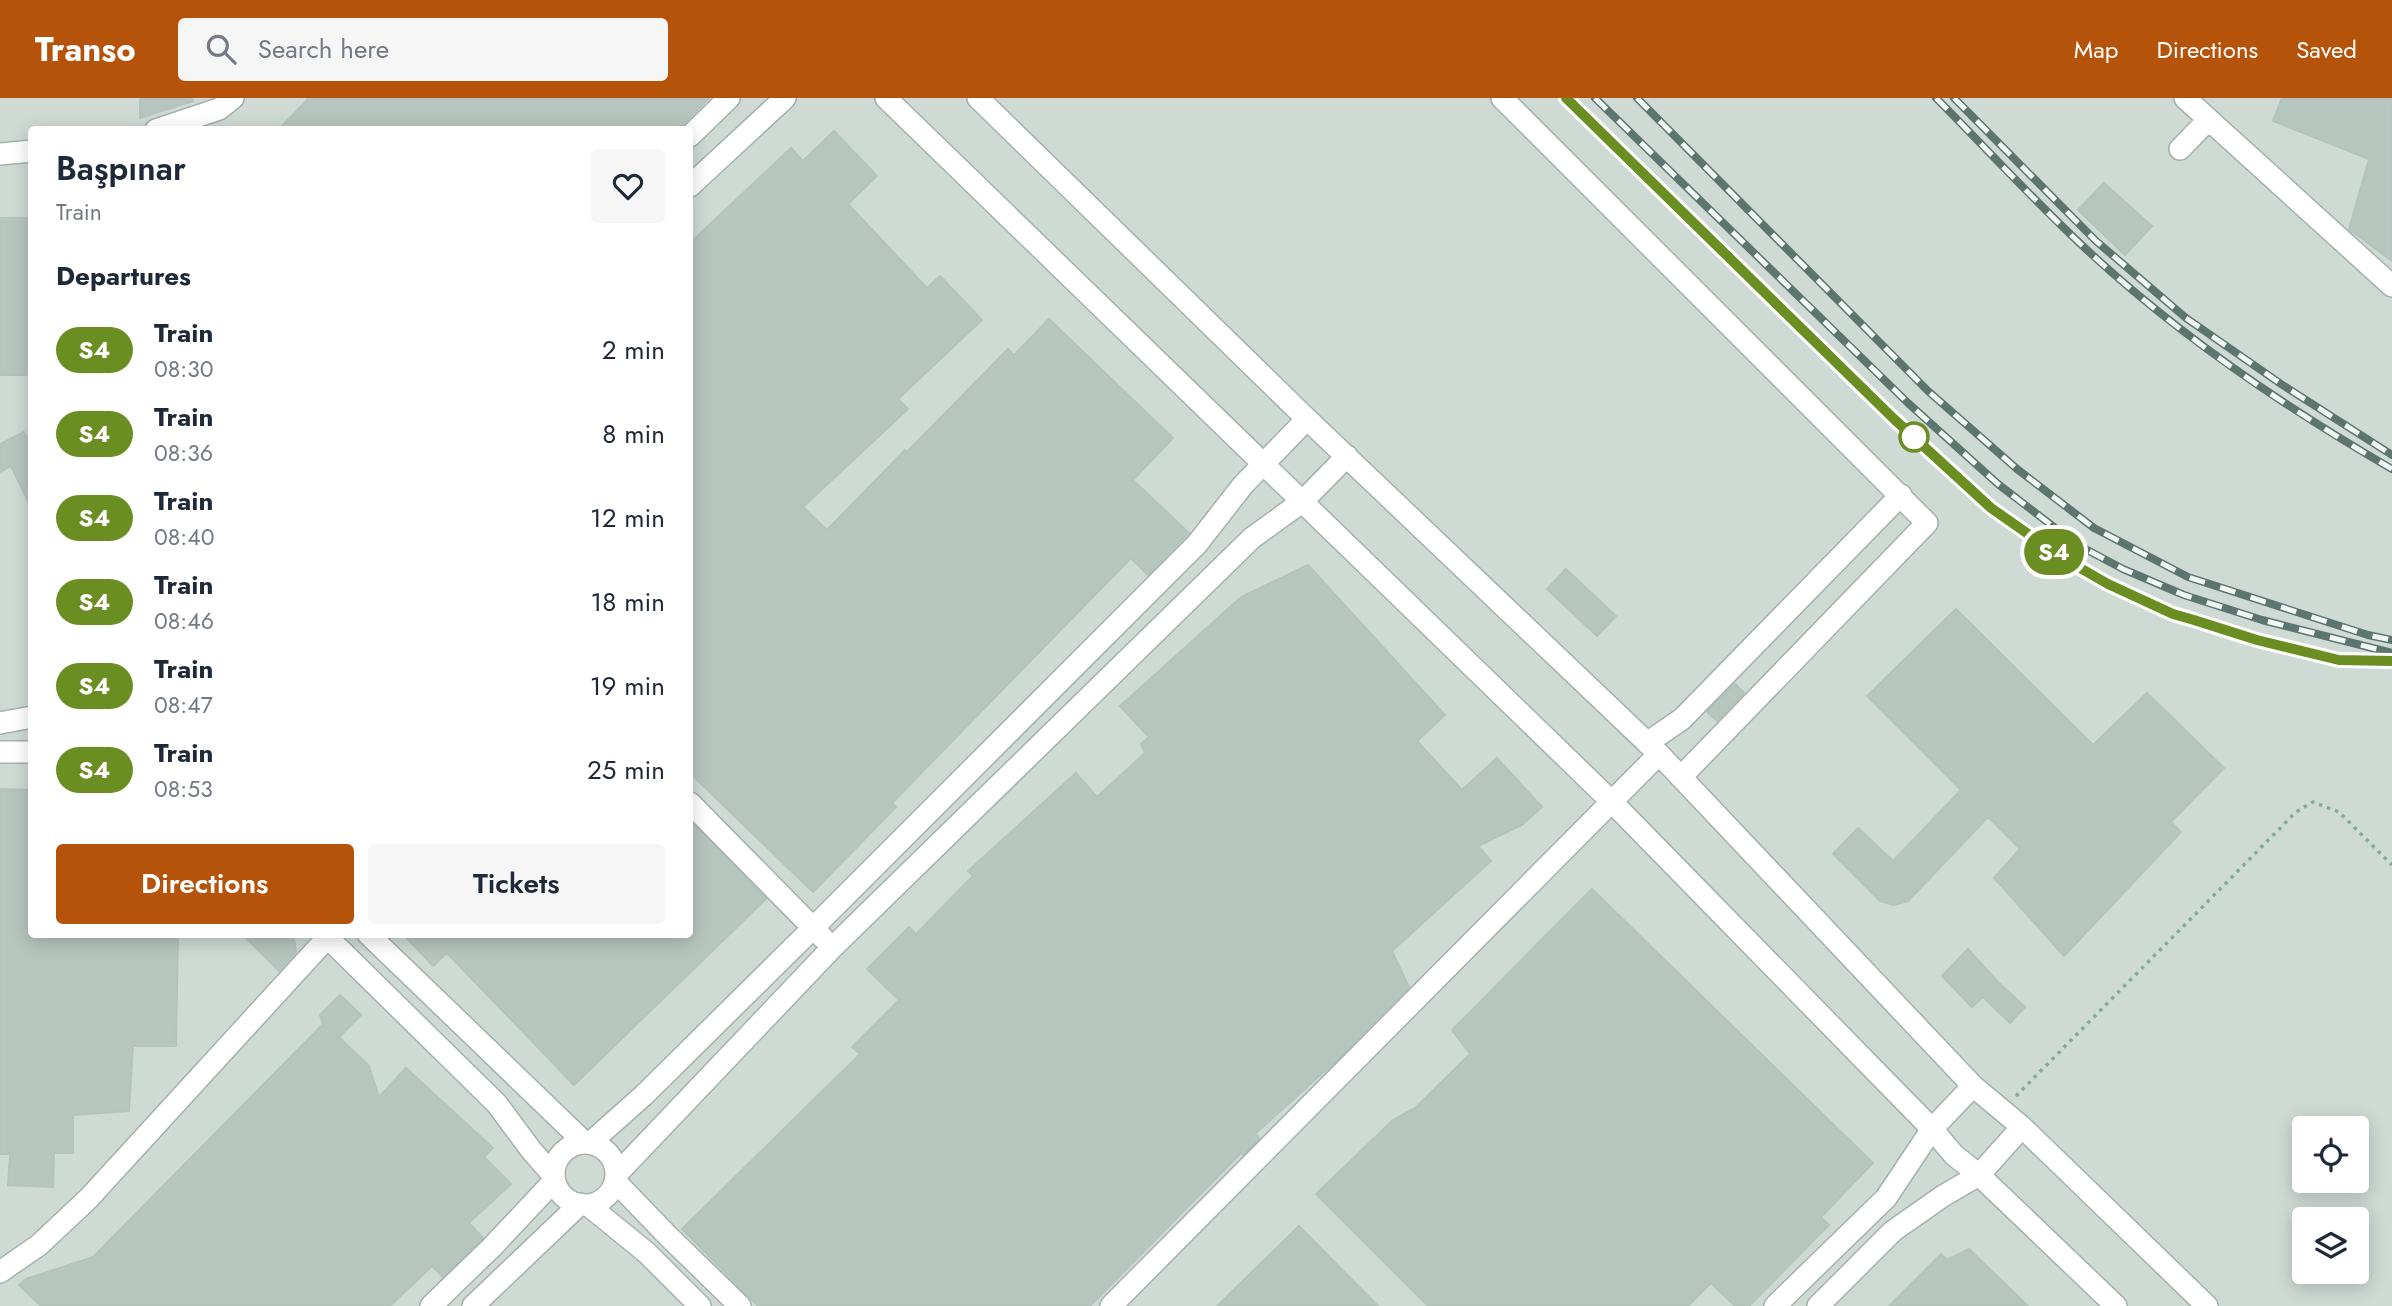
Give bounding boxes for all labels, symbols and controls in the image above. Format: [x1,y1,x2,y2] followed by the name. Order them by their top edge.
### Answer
[178,18,668,81] search box
[35,26,136,73] text: Transo
[202,30,240,68] icon: search
[258,30,389,68] text: Search here
[2074,32,2119,67] text: Map
[2157,32,2258,67] text: Directions
[2296,32,2357,67] text: Saved
[56,145,186,192] text: Başpınar
[591,149,665,223] button: heart
[56,195,102,229] text: Train
[56,257,191,295] text: Departures
[154,314,213,352] text: Train
[602,331,665,369] text: 2 min
[79,332,110,367] text: S4
[154,352,214,386] text: 08:30
[154,398,213,436] text: Train
[602,415,665,453] text: 8 min
[79,416,110,451] text: S4
[1899,422,1929,452] unlabelled marker
[154,436,213,470] text: 08:36
[154,482,213,520] text: Train
[590,499,665,537] text: 12 min
[79,500,110,535] text: S4
[154,520,214,554] text: 08:40
[2022,529,2086,575] line badge: S4
[2038,534,2070,569] text: S4
[154,566,213,604] text: Train
[591,583,665,621] text: 18 min
[79,584,110,619] text: S4
[154,604,214,638] text: 08:46
[154,650,213,688] text: Train
[590,667,665,705] text: 19 min
[79,668,110,703] text: S4
[154,688,213,722] text: 08:47
[154,734,213,772] text: Train
[587,751,665,789] text: 25 min
[79,752,110,787] text: S4
[154,772,213,806] text: 08:53
[56,844,354,924] button: Directions
[368,844,665,924] button: Tickets
[2292,1116,2369,1284] map controls
[2292,1116,2369,1193] button: locate
[2292,1207,2369,1284] button: layers

